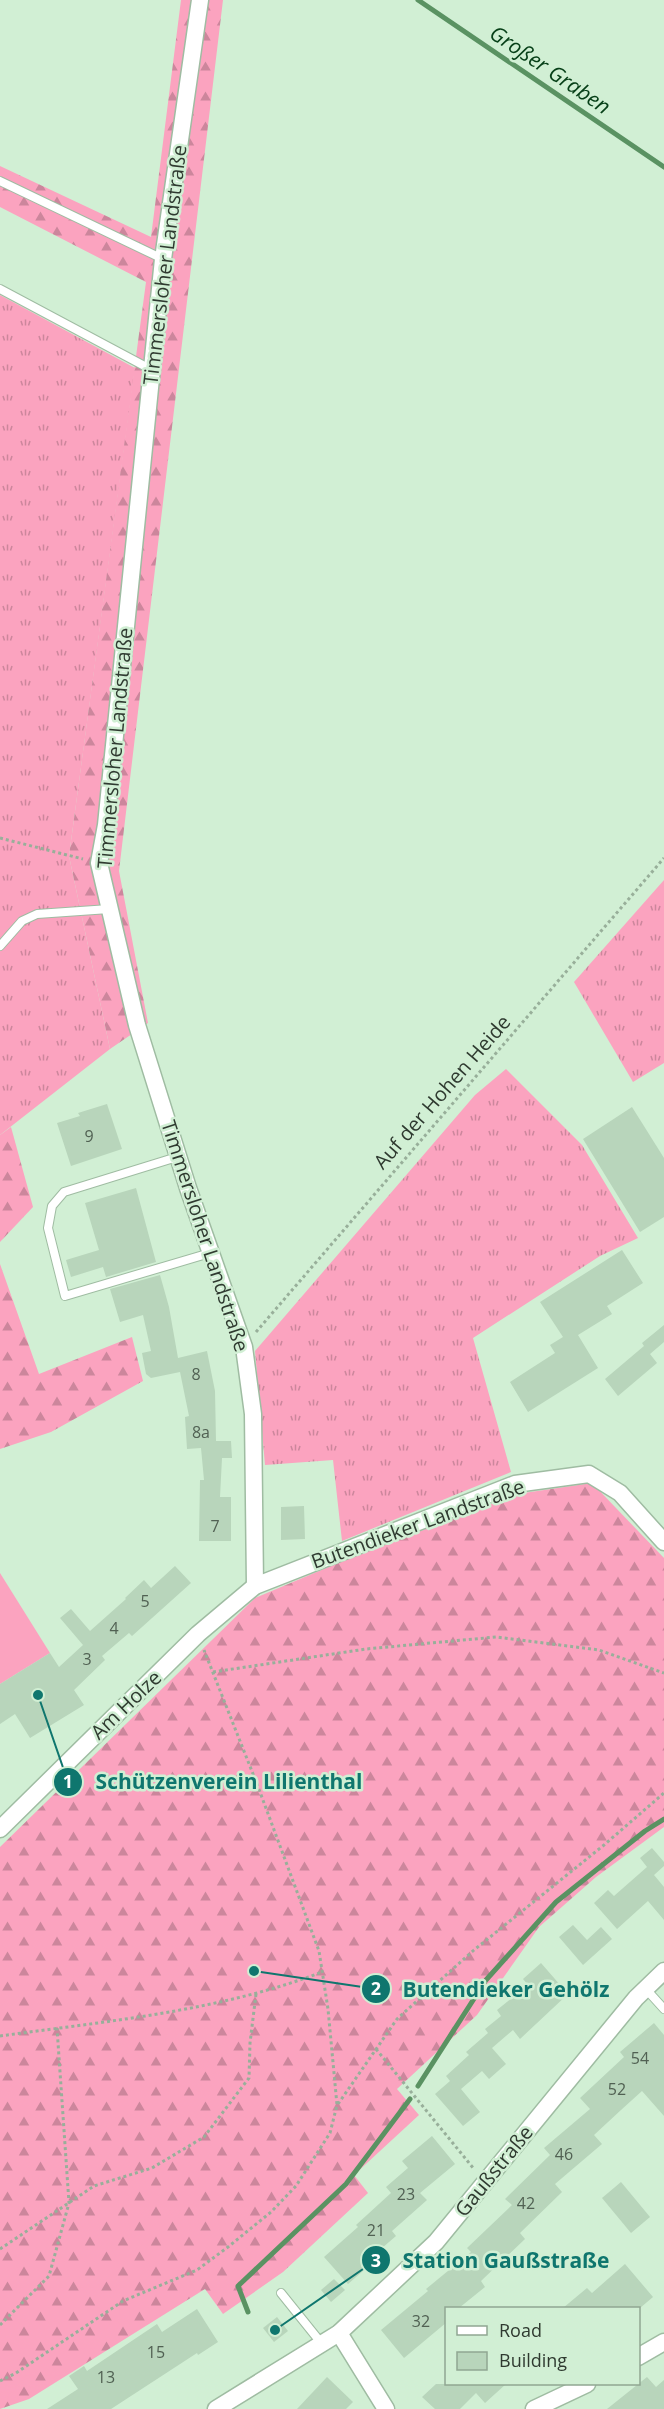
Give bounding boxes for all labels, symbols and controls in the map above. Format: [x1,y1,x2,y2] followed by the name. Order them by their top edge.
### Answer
[485,18,616,120] water label: Großer Graben
[136,143,193,387] street label: Timmersloher Landstraße
[91,626,138,870] street label: Timmersloher Landstraße
[367,1009,516,1174] street label: Auf der Hohen Heide
[155,1117,256,1355] street label: Timmersloher Landstraße
[84,1125,94,1147] house number: 9
[191,1363,201,1385] house number: 8
[192,1421,210,1443] house number: 8a
[307,1472,528,1575] street label: Butendieker Landstraße
[210,1515,220,1537] house number: 7
[140,1590,150,1612] house number: 5
[109,1617,119,1639] house number: 4
[82,1648,92,1670] house number: 3
[84,1664,167,1745] street label: Am Holze
[53,1762,374,1801] callout: Schützenverein Lilienthal
[96,1767,362,1795] text: Schützenverein Lilienthal
[63,1769,73,1793] text: 1
[361,1970,622,2009] callout: Butendieker Gehölz
[403,1975,609,2003] text: Butendieker Gehölz
[371,1976,381,2000] text: 2
[631,2047,649,2069] house number: 54
[608,2078,626,2100] house number: 52
[449,2119,539,2222] street label: Gaußstraße
[555,2143,573,2165] house number: 46
[397,2183,415,2205] house number: 23
[517,2192,535,2214] house number: 42
[367,2219,385,2241] house number: 21
[361,2241,622,2280] callout: Station Gaußstraße
[403,2246,609,2274] text: Station Gaußstraße
[371,2248,381,2272] text: 3
[445,2307,640,2385] legend
[412,2310,430,2332] house number: 32
[499,2318,542,2342] text: Road
[147,2341,165,2363] house number: 15
[499,2348,567,2372] text: Building
[97,2366,115,2388] house number: 13

